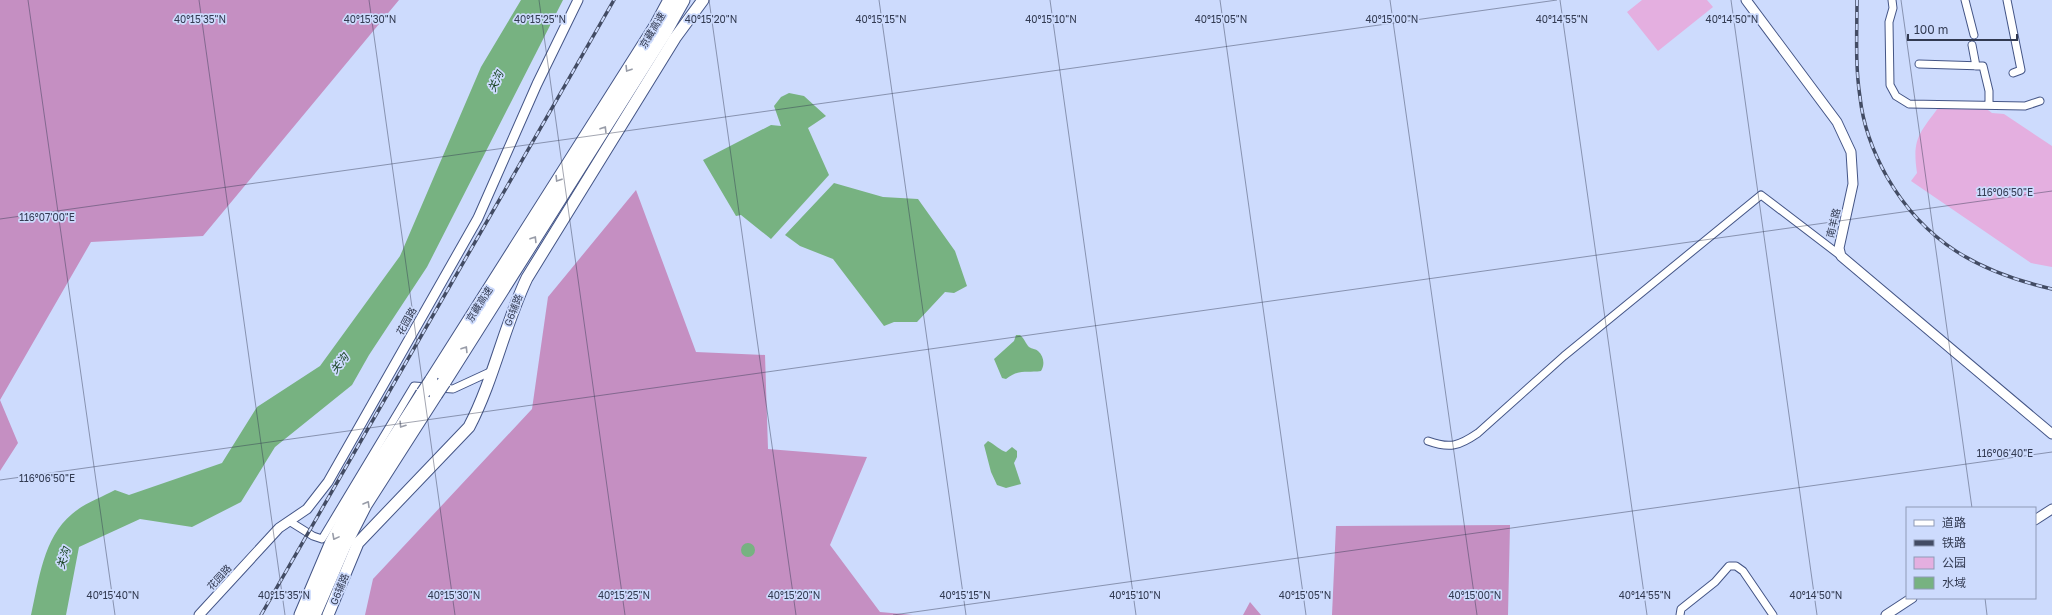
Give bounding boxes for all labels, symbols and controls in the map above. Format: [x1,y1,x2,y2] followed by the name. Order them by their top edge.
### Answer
[637,10,667,50] street label: 京藏高速
[174,13,226,25] text: 40°15'35"N
[344,13,396,25] text: 40°15'30"N
[514,13,566,25] text: 40°15'25"N
[685,13,737,25] text: 40°15'20"N
[855,13,907,25] text: 40°15'15"N
[1025,13,1077,25] text: 40°15'10"N
[1195,13,1247,25] text: 40°15'05"N
[1366,13,1418,25] text: 40°15'00"N
[1536,13,1588,25] text: 40°14'55"N
[1706,13,1758,25] text: 40°14'50"N
[1908,16,2017,42] scale bar
[1914,22,1948,37] text: 100 m
[625,65,633,72] one-way arrow
[484,67,506,94] water label: 关沟
[599,126,606,133] one-way arrow
[556,175,563,182] one-way arrow
[1977,186,2033,198] text: 116°06'50"E
[1824,207,1842,239] street label: 南羊路
[19,211,75,223] text: 116°07'00"E
[529,236,537,243] one-way arrow
[463,284,495,324] street label: 京藏高速
[501,292,525,328] street label: G6辅路
[393,305,419,337] street label: 花园路
[460,346,468,353] one-way arrow
[327,350,352,376] water label: 关沟
[399,421,407,428] one-way arrow
[1977,447,2033,459] text: 116°06'40"E
[19,472,75,484] text: 116°06'50"E
[362,501,369,508] one-way arrow
[1906,507,2036,599] legend
[1942,515,1966,530] text: 道路
[332,533,340,540] one-way arrow
[1942,535,1966,550] text: 铁路
[54,545,73,570] water label: 关沟
[1942,555,1966,570] text: 公园
[204,562,234,592] street label: 花园路
[327,571,351,607] street label: G6辅路
[1942,575,1966,590] text: 水域
[87,589,139,601] text: 40°15'40"N
[258,589,310,601] text: 40°15'35"N
[428,589,480,601] text: 40°15'30"N
[598,589,650,601] text: 40°15'25"N
[768,589,820,601] text: 40°15'20"N
[939,589,991,601] text: 40°15'15"N
[1109,589,1161,601] text: 40°15'10"N
[1279,589,1331,601] text: 40°15'05"N
[1449,589,1501,601] text: 40°15'00"N
[1619,589,1671,601] text: 40°14'55"N
[1790,589,1842,601] text: 40°14'50"N

